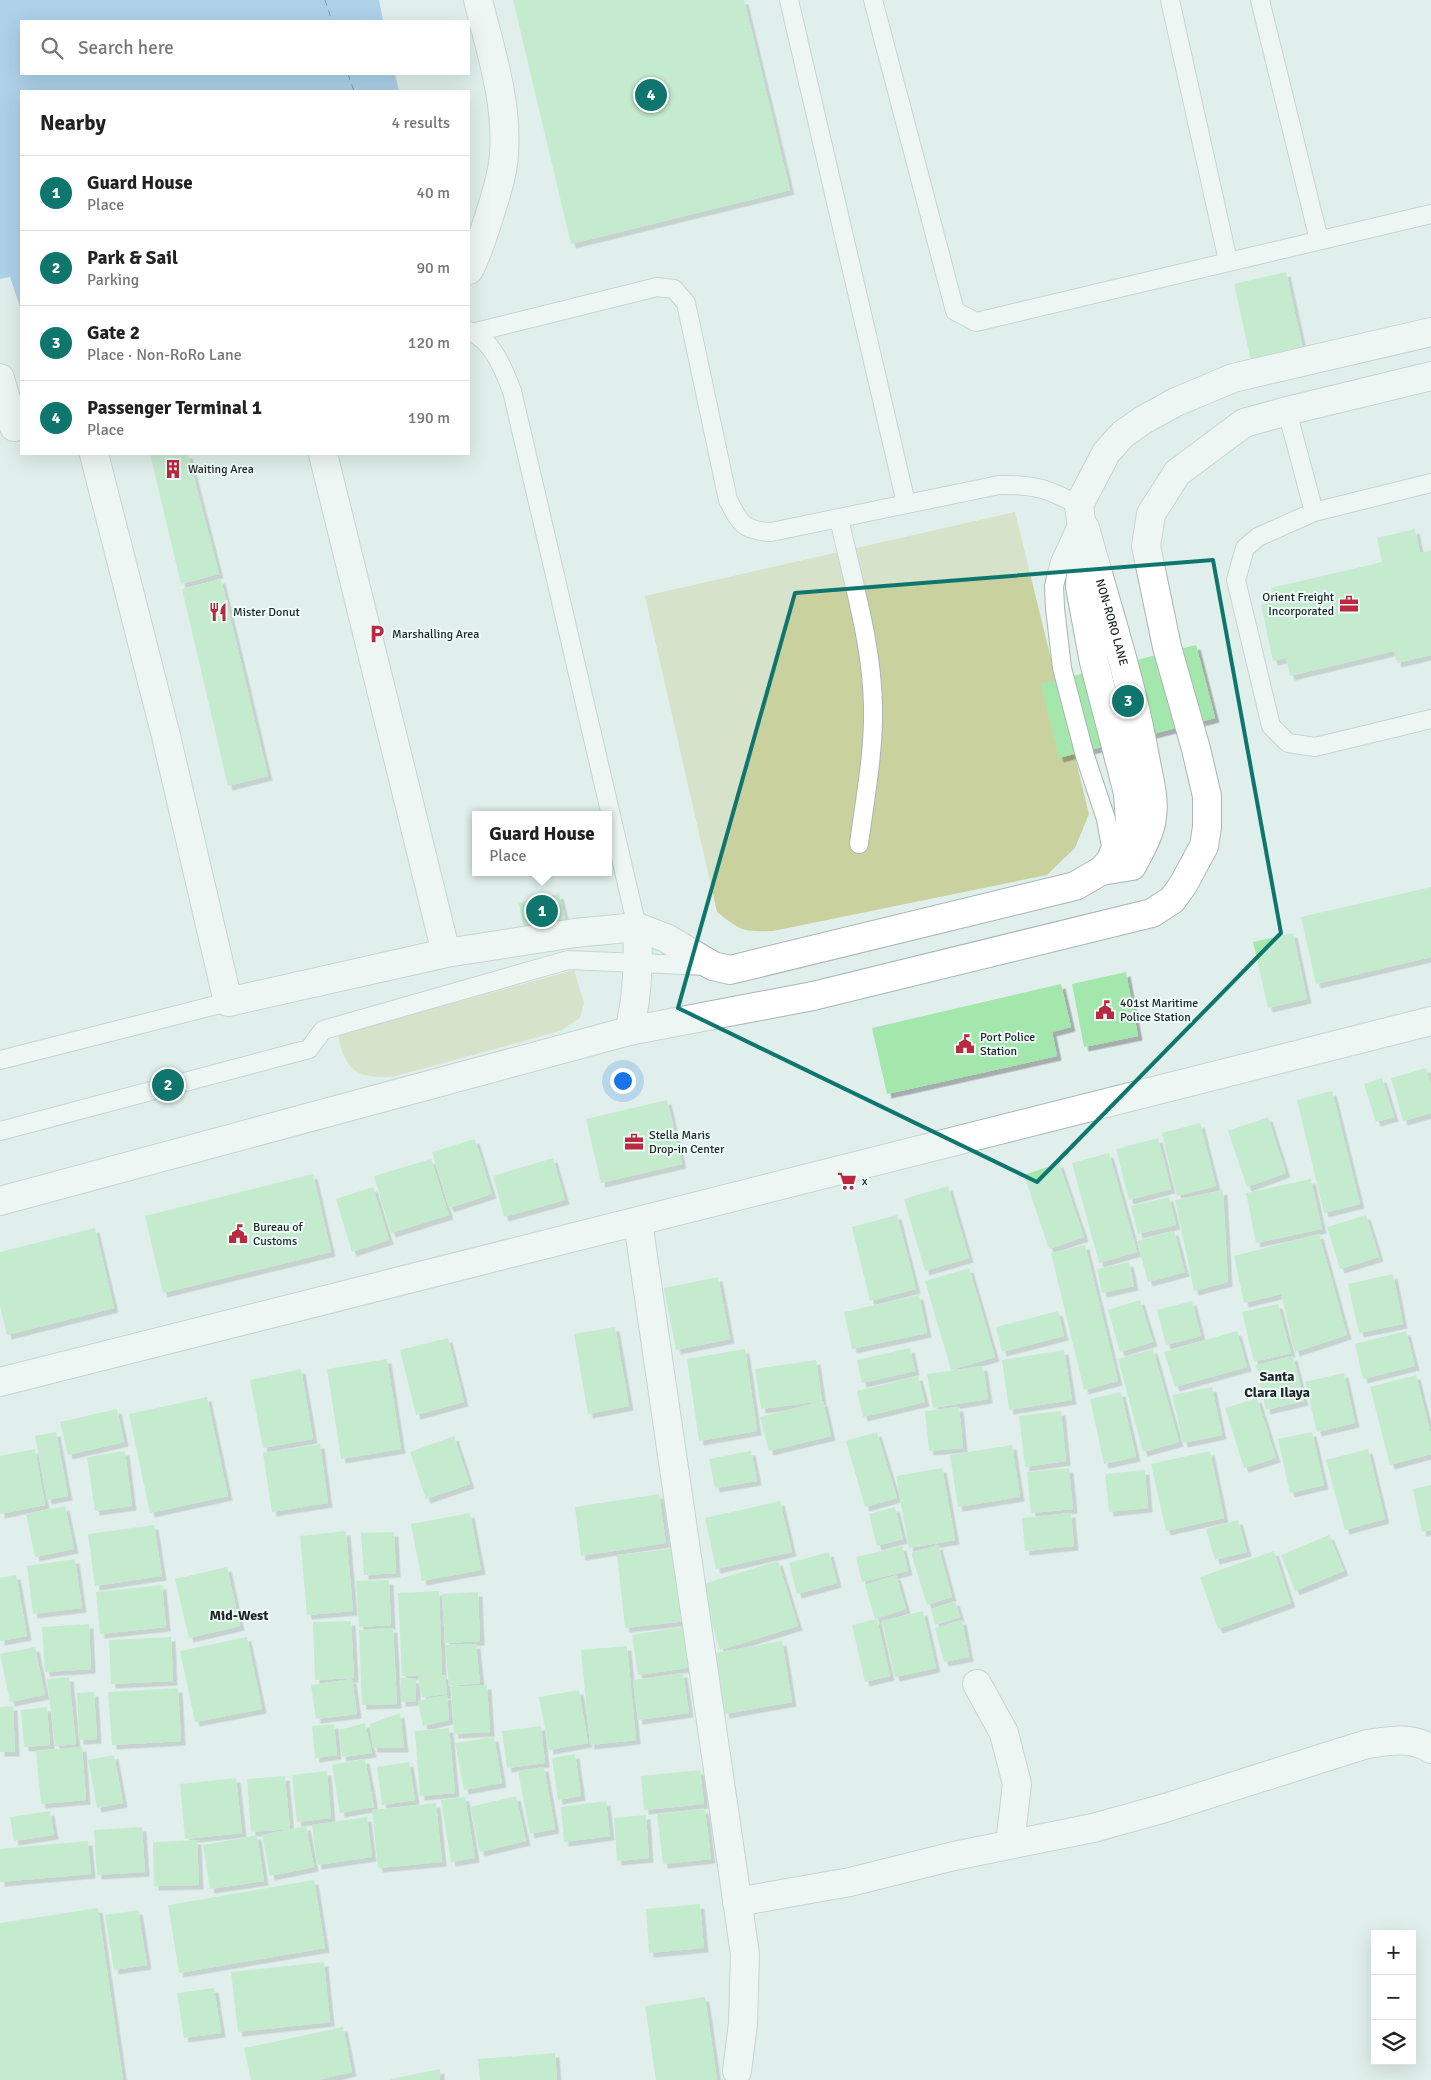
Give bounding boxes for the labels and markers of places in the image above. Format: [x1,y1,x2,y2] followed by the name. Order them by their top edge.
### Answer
[635,76,667,114] pin: 4
[162,458,184,480] building icon: Waiting Area
[188,462,254,477] place label: Waiting Area
[1262,590,1334,619] place label: Orient Freight Incorporated
[1338,593,1360,615] office icon: Orient Freight Incorporated
[207,601,229,623] restaurant icon: Mister Donut
[233,605,300,620] place label: Mister Donut
[366,623,388,645] parking icon: Marshalling Area
[392,627,479,642] place label: Marshalling Area
[1112,682,1144,720] pin: 3
[526,892,558,930] pin: 1
[1120,996,1198,1025] place label: 401st Maritime Police Station
[1094,999,1116,1021] public building icon: 401st Maritime Police Station
[980,1030,1035,1059] place label: Port Police Station
[954,1033,976,1055] public building icon: Port Police Station
[152,1066,184,1104] pin: 2
[649,1128,725,1157] place label: Stella Maris Drop-in Center
[623,1131,645,1153] office icon: Stella Maris Drop-in Center
[836,1170,858,1192] supermarket icon: x
[862,1174,868,1189] place label: x
[253,1220,303,1249] place label: Bureau of Customs
[227,1223,249,1245] public building icon: Bureau of Customs

